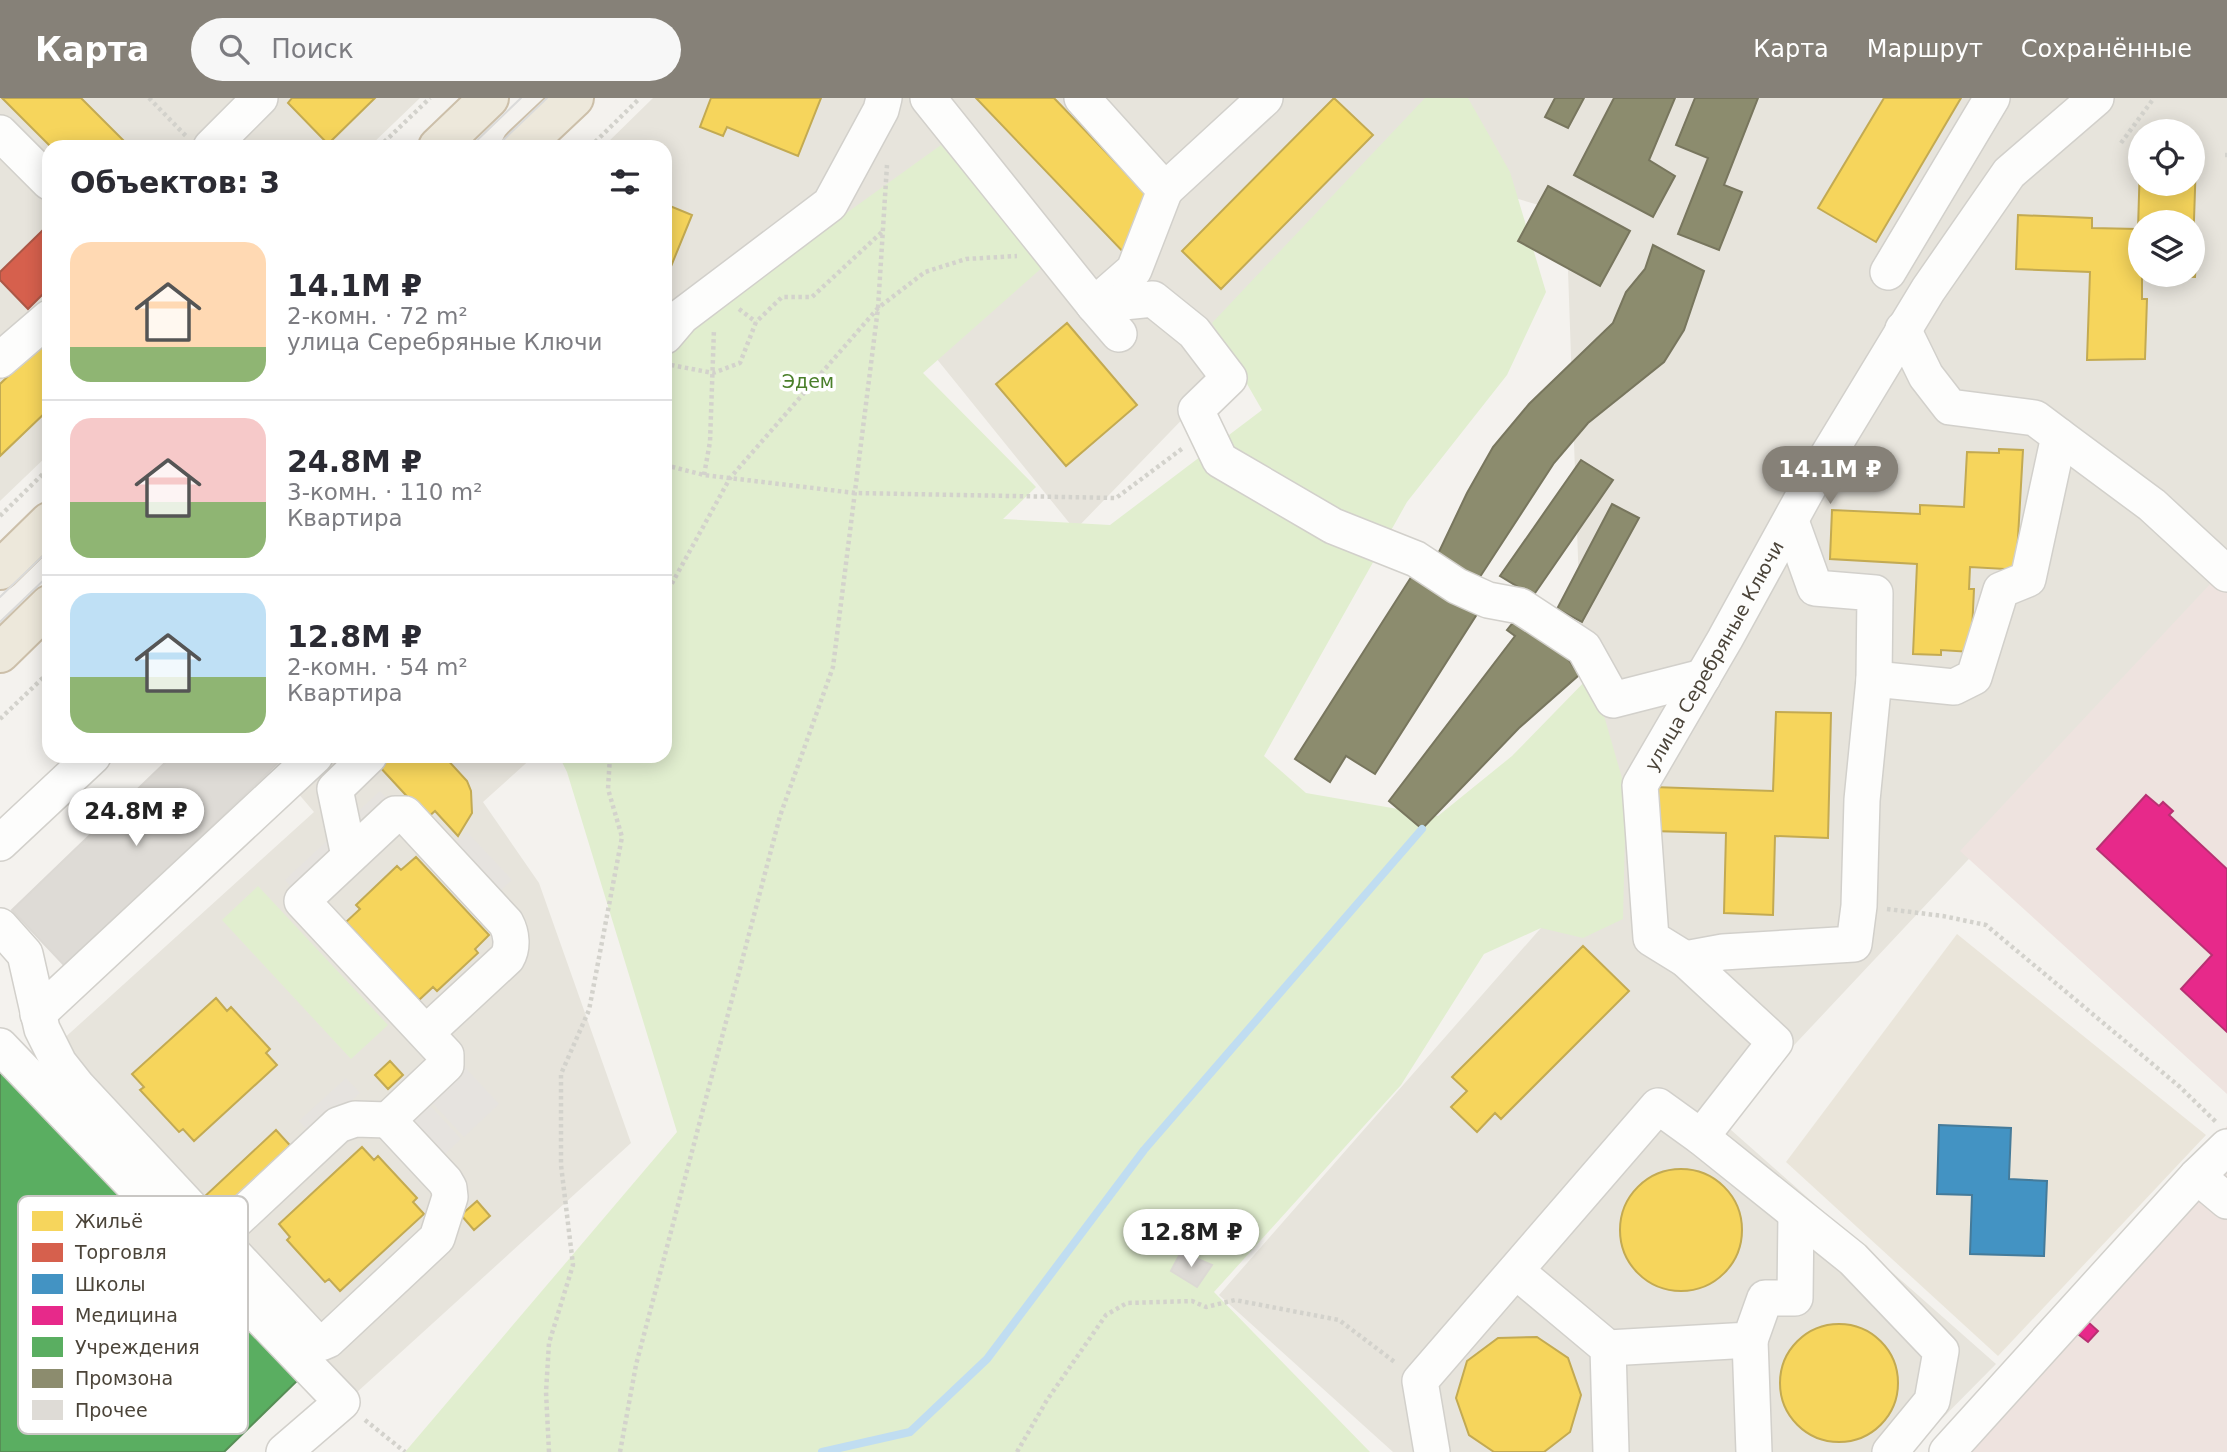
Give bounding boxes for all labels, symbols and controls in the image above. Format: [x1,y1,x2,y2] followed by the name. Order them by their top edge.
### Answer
[191,18,681,81] search box
[35,30,149,69] text: Карта
[215,30,253,68] icon: search
[271,34,354,64] text: Поиск
[1753,35,1829,63] text: Карта
[1867,35,1983,63] text: Маршрут
[2021,35,2192,63] text: Сохранённые
[2128,119,2205,287] map controls
[2128,119,2205,196] button: locate
[606,163,644,201] icon: filters
[70,165,280,200] text: Объектов: 3
[2128,210,2205,287] button: layers
[287,268,422,303] text: 14.1M ₽
[126,270,210,354] icon: home
[287,303,468,329] text: 2-комн. · 72 m²
[287,329,603,355] text: улица Серебряные Ключи
[782,370,834,392] park label: Эдем
[287,444,422,479] text: 24.8M ₽
[126,446,210,530] icon: home
[1765,446,1895,506] pin: 14.1M ₽
[1778,456,1882,482] text: 14.1M ₽
[287,479,482,505] text: 3-комн. · 110 m²
[287,505,403,531] text: Квартира
[1640,537,1788,774] street label: улица Серебряные Ключи
[287,619,422,654] text: 12.8M ₽
[126,621,210,705] icon: home
[287,654,468,680] text: 2-комн. · 54 m²
[287,680,403,706] text: Квартира
[71,788,201,848] pin: 24.8M ₽
[84,798,188,824] text: 24.8M ₽
[18,1196,248,1434] legend
[75,1210,143,1232] text: Жильё
[1126,1210,1256,1269] pin: 12.8M ₽
[1139,1219,1243,1245] text: 12.8M ₽
[74,1241,167,1263] text: Торговля
[75,1273,146,1295] text: Школы
[75,1304,178,1326] text: Медицина
[75,1336,200,1358] text: Учреждения
[75,1367,173,1389] text: Промзона
[75,1399,148,1421] text: Прочее

